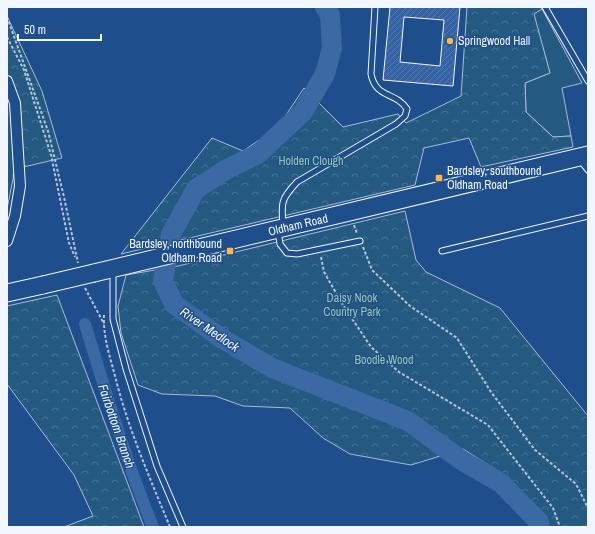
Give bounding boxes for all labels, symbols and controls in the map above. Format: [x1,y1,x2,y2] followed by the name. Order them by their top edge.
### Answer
[18,16,101,42] scale bar
[24,22,46,38] text: 50 m
[458,33,530,49] place label: Springwood Hall
[445,36,455,46] marker: Springwood Hall
[278,153,344,169] park label: Holden Clough
[447,163,541,193] place label: Bardsley, southbound Oldham Road
[434,173,444,183] marker: Bardsley, southbound Oldham Road
[267,210,329,240] street label: Oldham Road
[129,236,222,266] place label: Bardsley, northbound Oldham Road
[225,246,235,256] marker: Bardsley, northbound Oldham Road
[323,290,381,320] park label: Daisy Nook Country Park
[177,303,243,356] water label: River Medlock
[355,352,413,368] park label: Boodle Wood
[94,382,139,471] water label: Fairbottom Branch

